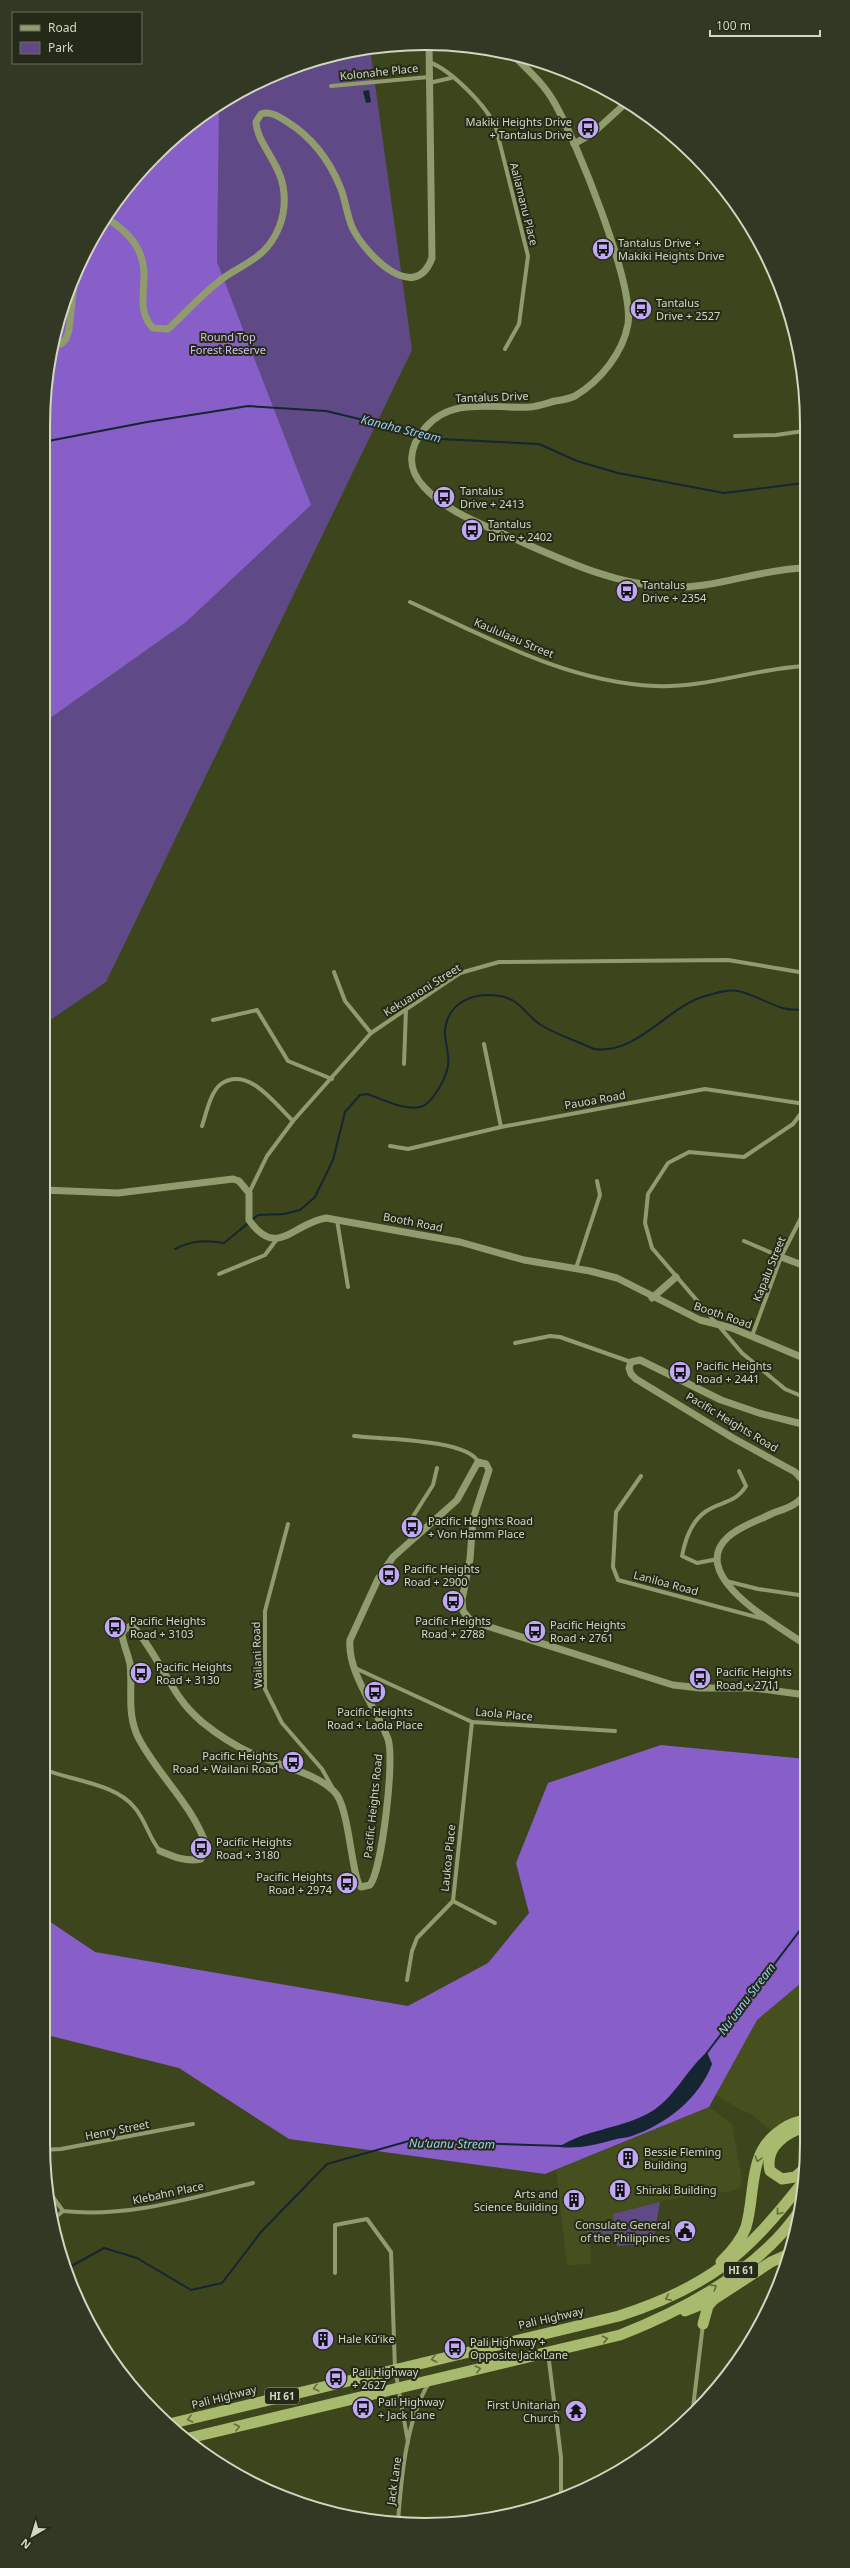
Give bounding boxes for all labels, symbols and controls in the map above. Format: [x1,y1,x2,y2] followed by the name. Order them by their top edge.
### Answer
[12,12,142,64] legend
[710,12,820,38] scale bar
[716,17,751,34] text: 100 m
[48,19,77,36] text: Road
[48,39,74,56] text: Park
[339,60,419,83] street label: Kolonahe Place
[466,114,572,142] place label: Makiki Heights Drive + Tantalus Drive
[575,115,601,141] bus stop icon: Makiki Heights Drive + Tantalus Drive
[507,161,542,247] street label: Aaliamanu Place
[618,235,725,263] place label: Tantalus Drive + Makiki Heights Drive
[590,236,616,262] bus stop icon: Tantalus Drive + Makiki Heights Drive
[656,295,720,323] place label: Tantalus Drive + 2527
[628,296,654,322] bus stop icon: Tantalus Drive + 2527
[190,329,266,357] park label: Round Top Forest Reserve
[455,388,529,405] street label: Tantalus Drive
[359,410,443,447] water label: Kanaha Stream
[460,483,524,511] place label: Tantalus Drive + 2413
[431,484,457,510] bus stop icon: Tantalus Drive + 2413
[488,516,552,544] place label: Tantalus Drive + 2402
[459,517,485,543] bus stop icon: Tantalus Drive + 2402
[642,577,707,605] place label: Tantalus Drive + 2354
[614,578,640,604] bus stop icon: Tantalus Drive + 2354
[472,614,556,661] street label: Kaululaau Street
[380,960,463,1019] street label: Kekuanoni Street
[563,1087,627,1112] street label: Pauoa Road
[382,1208,444,1235] street label: Booth Road
[749,1234,788,1304] street label: Kapalu Street
[692,1298,754,1331] street label: Booth Road
[696,1358,772,1386] place label: Pacific Heights Road + 2441
[667,1359,693,1385] bus stop icon: Pacific Heights Road + 2441
[683,1388,781,1455] street label: Pacific Heights Road
[428,1513,533,1541] place label: Pacific Heights Road + Von Hamm Place
[399,1514,425,1540] bus stop icon: Pacific Heights Road + Von Hamm Place
[404,1561,480,1589] place label: Pacific Heights Road + 2900
[376,1562,402,1588] bus stop icon: Pacific Heights Road + 2900
[632,1567,700,1598] street label: Laniloa Road
[440,1588,466,1614] bus stop icon: Pacific Heights Road + 2788
[130,1613,206,1641] place label: Pacific Heights Road + 3103
[415,1613,491,1641] place label: Pacific Heights Road + 2788
[102,1614,128,1640] bus stop icon: Pacific Heights Road + 3103
[550,1617,626,1645] place label: Pacific Heights Road + 2761
[522,1618,548,1644] bus stop icon: Pacific Heights Road + 2761
[248,1621,265,1689] street label: Wailani Road
[156,1659,232,1687] place label: Pacific Heights Road + 3130
[128,1660,154,1686] bus stop icon: Pacific Heights Road + 3130
[716,1664,792,1692] place label: Pacific Heights Road + 2711
[687,1665,713,1691] bus stop icon: Pacific Heights Road + 2711
[362,1679,388,1705] bus stop icon: Pacific Heights Road + Laola Place
[327,1704,423,1732] place label: Pacific Heights Road + Laola Place
[475,1704,533,1723] street label: Laola Place
[173,1748,278,1776] place label: Pacific Heights Road + Wailani Road
[280,1749,306,1775] bus stop icon: Pacific Heights Road + Wailani Road
[360,1753,385,1859] street label: Pacific Heights Road
[437,1824,458,1892] street label: Laukoa Place
[216,1834,292,1862] place label: Pacific Heights Road + 3180
[188,1835,214,1861] bus stop icon: Pacific Heights Road + 3180
[256,1869,333,1897] place label: Pacific Heights Road + 2974
[334,1870,360,1896] bus stop icon: Pacific Heights Road + 2974
[714,1959,779,2038] water label: Nuʻuanu Stream
[84,2116,150,2143] street label: Henry Street
[409,2134,495,2153] water label: Nuʻuanu Stream
[644,2144,721,2172] place label: Bessie Fleming Building
[615,2145,641,2171] building icon: Bessie Fleming Building
[754,2156,763,2163] one-way arrow
[607,2177,633,2203] building icon: Shiraki Building
[131,2178,205,2207] street label: Klebahn Place
[636,2182,717,2197] place label: Shiraki Building
[474,2186,558,2214] place label: Arts and Science Building
[561,2187,587,2213] building icon: Arts and Science Building
[776,2208,783,2215] one-way arrow
[575,2217,670,2245] place label: Consulate General of the Philippines
[672,2218,698,2244] public building icon: Consulate General of the Philippines
[724,2262,758,2278] road number: HI 61
[710,2284,717,2292] one-way arrow
[665,2293,672,2301] one-way arrow
[517,2303,585,2332] street label: Pali Highway
[310,2326,336,2352] building icon: Hale Kūʻike
[338,2331,395,2346] place label: Hale Kūʻike
[470,2334,568,2362] place label: Pali Highway + Opposite Jack Lane
[442,2335,468,2361] bus stop icon: Pali Highway + Opposite Jack Lane
[601,2335,608,2344] one-way arrow
[431,2355,437,2363] one-way arrow
[352,2364,419,2392] place label: Pali Highway + 2627
[323,2365,349,2391] bus stop icon: Pali Highway + 2627
[475,2365,481,2373] one-way arrow
[190,2381,258,2412] street label: Pali Highway
[313,2383,320,2392] one-way arrow
[265,2388,299,2404] road number: HI 61
[378,2394,445,2422] place label: Pali Highway + Jack Lane
[350,2395,376,2421] bus stop icon: Pali Highway + Jack Lane
[487,2397,560,2425] place label: First Unitarian Church
[563,2398,589,2424] temple icon: First Unitarian Church
[187,2414,193,2422] one-way arrow
[234,2423,240,2431] one-way arrow
[383,2456,404,2507] street label: Jack Lane
[12,2516,52,2556] north arrow
[17,2536,34,2553] text: N

